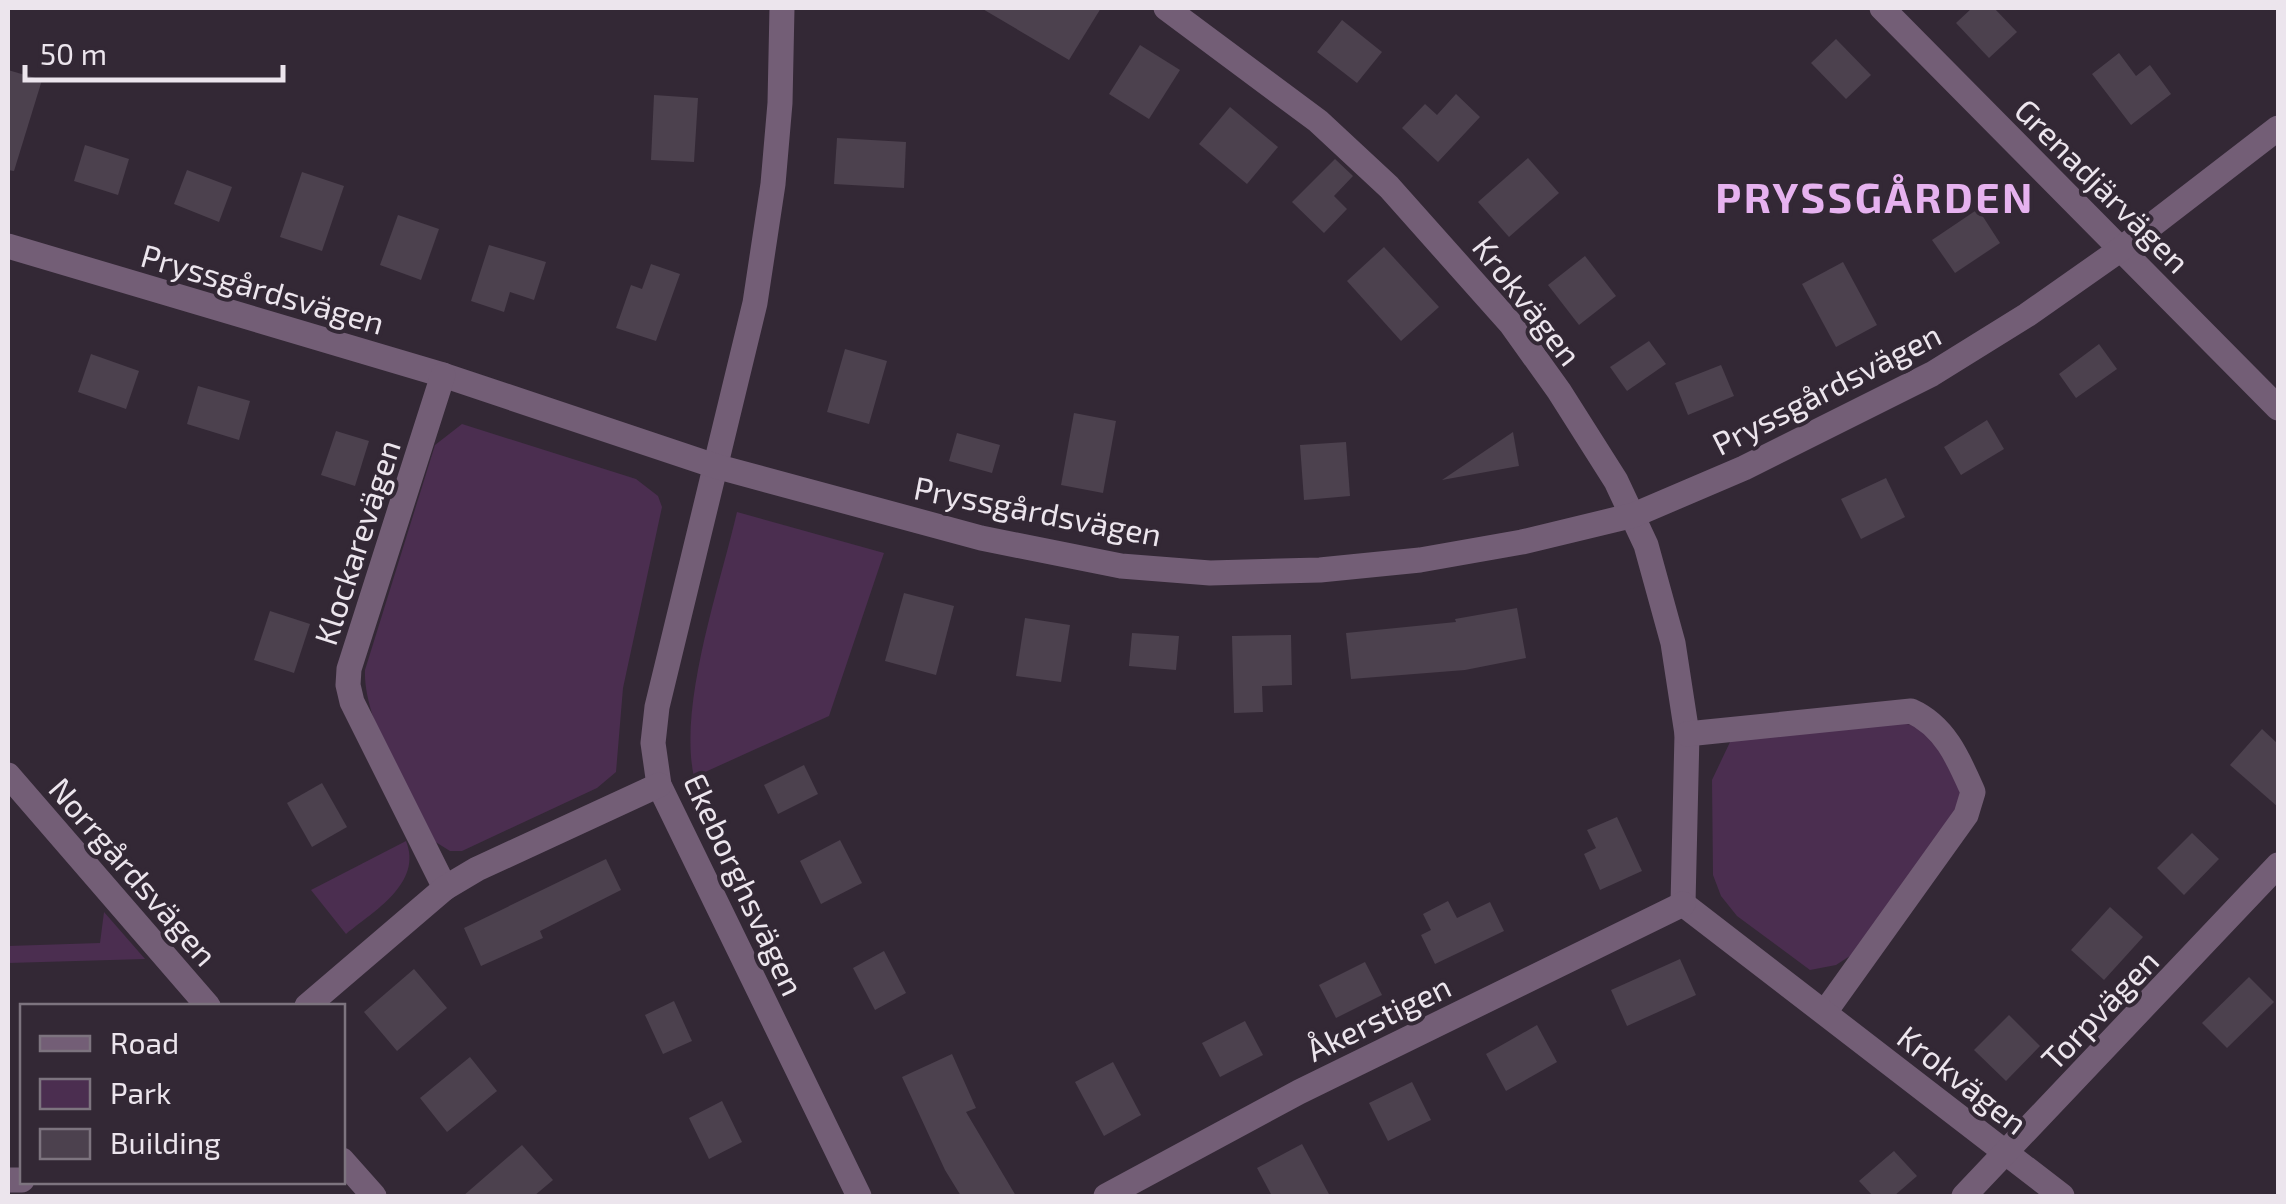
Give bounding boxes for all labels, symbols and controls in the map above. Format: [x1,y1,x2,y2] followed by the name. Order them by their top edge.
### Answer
[25,20,282,82] scale bar
[40,35,107,71] text: 50 m
[2007,90,2198,281] street label: Grenadjärvägen
[1715,171,2035,221] district label: PRYSSGÅRDEN
[1466,228,1590,372] street label: Krokvägen
[137,235,389,341] street label: Pryssgårdsvägen
[1705,314,1947,462] street label: Pryssgårdsvägen
[305,435,407,649] street label: Klockarevägen
[911,467,1165,553] street label: Pryssgårdsvägen
[677,767,813,1001] street label: Ekeborghsvägen
[42,769,226,973] street label: Norrgårdsvägen
[2032,941,2166,1077] street label: Torpvägen
[1300,966,1456,1068] street label: Åkerstigen
[20,1004,345,1184] legend
[1891,1017,2035,1141] street label: Krokvägen
[110,1024,179,1060] text: Road
[110,1074,171,1110] text: Park
[110,1124,221,1160] text: Building

